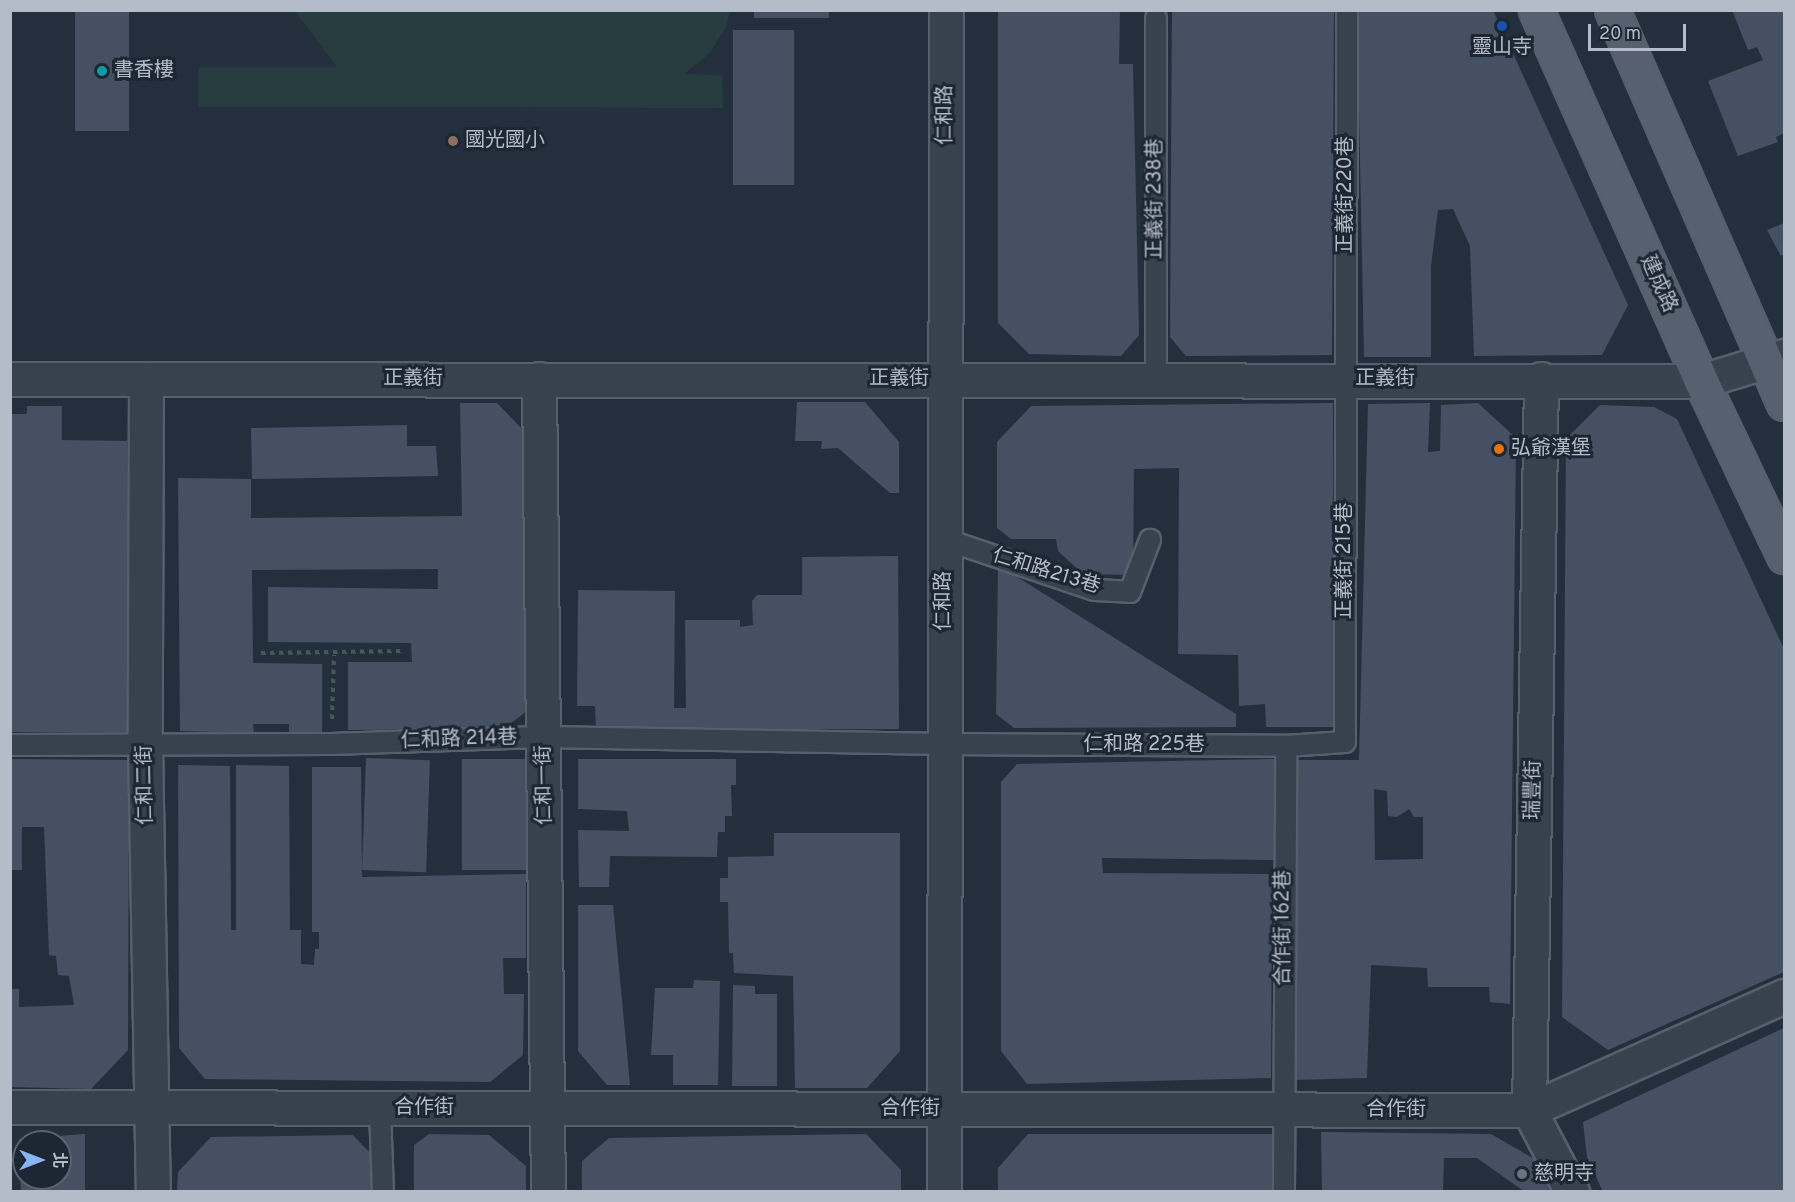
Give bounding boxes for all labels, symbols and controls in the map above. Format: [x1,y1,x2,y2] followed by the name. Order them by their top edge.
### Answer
[1591,12,1688,50] scale bar
[1495,19,1509,33] marker: 靈山寺
[1599,23,1641,46] text: 20 m
[1472,36,1532,60] place label: 靈山寺
[114,59,174,83] place label: 書香樓
[95,64,109,78] marker: 書香樓
[934,85,958,145] street label: 仁和路
[465,129,545,153] place label: 國光國小
[446,134,460,148] marker: 國光國小
[1334,136,1358,254] street label: 正義街220巷
[1144,138,1168,260] street label: 正義街 238巷
[1635,252,1681,316] street label: 建成路
[383,367,443,391] street label: 正義街
[869,367,929,391] street label: 正義街
[1355,367,1415,391] street label: 正義街
[1511,437,1591,461] place label: 弘爺漢堡
[1492,442,1506,456] marker: 弘爺漢堡
[1333,503,1357,619] street label: 正義街 215巷
[989,544,1103,600] street label: 仁和路213巷
[932,571,956,631] street label: 仁和路
[400,726,518,754] street label: 仁和路 214巷
[1083,733,1205,757] street label: 仁和路 225巷
[133,745,159,825] street label: 仁和二街
[532,745,558,825] street label: 仁和一街
[1521,760,1547,820] street label: 瑞豐街
[1272,870,1296,986] street label: 合作街 162巷
[394,1096,454,1120] street label: 合作街
[880,1097,940,1121] street label: 合作街
[1366,1098,1426,1122] street label: 合作街
[12,1130,72,1190] north arrow
[48,1152,68,1168] text: 北
[1534,1162,1594,1186] place label: 慈明寺
[1515,1167,1529,1181] marker: 慈明寺

